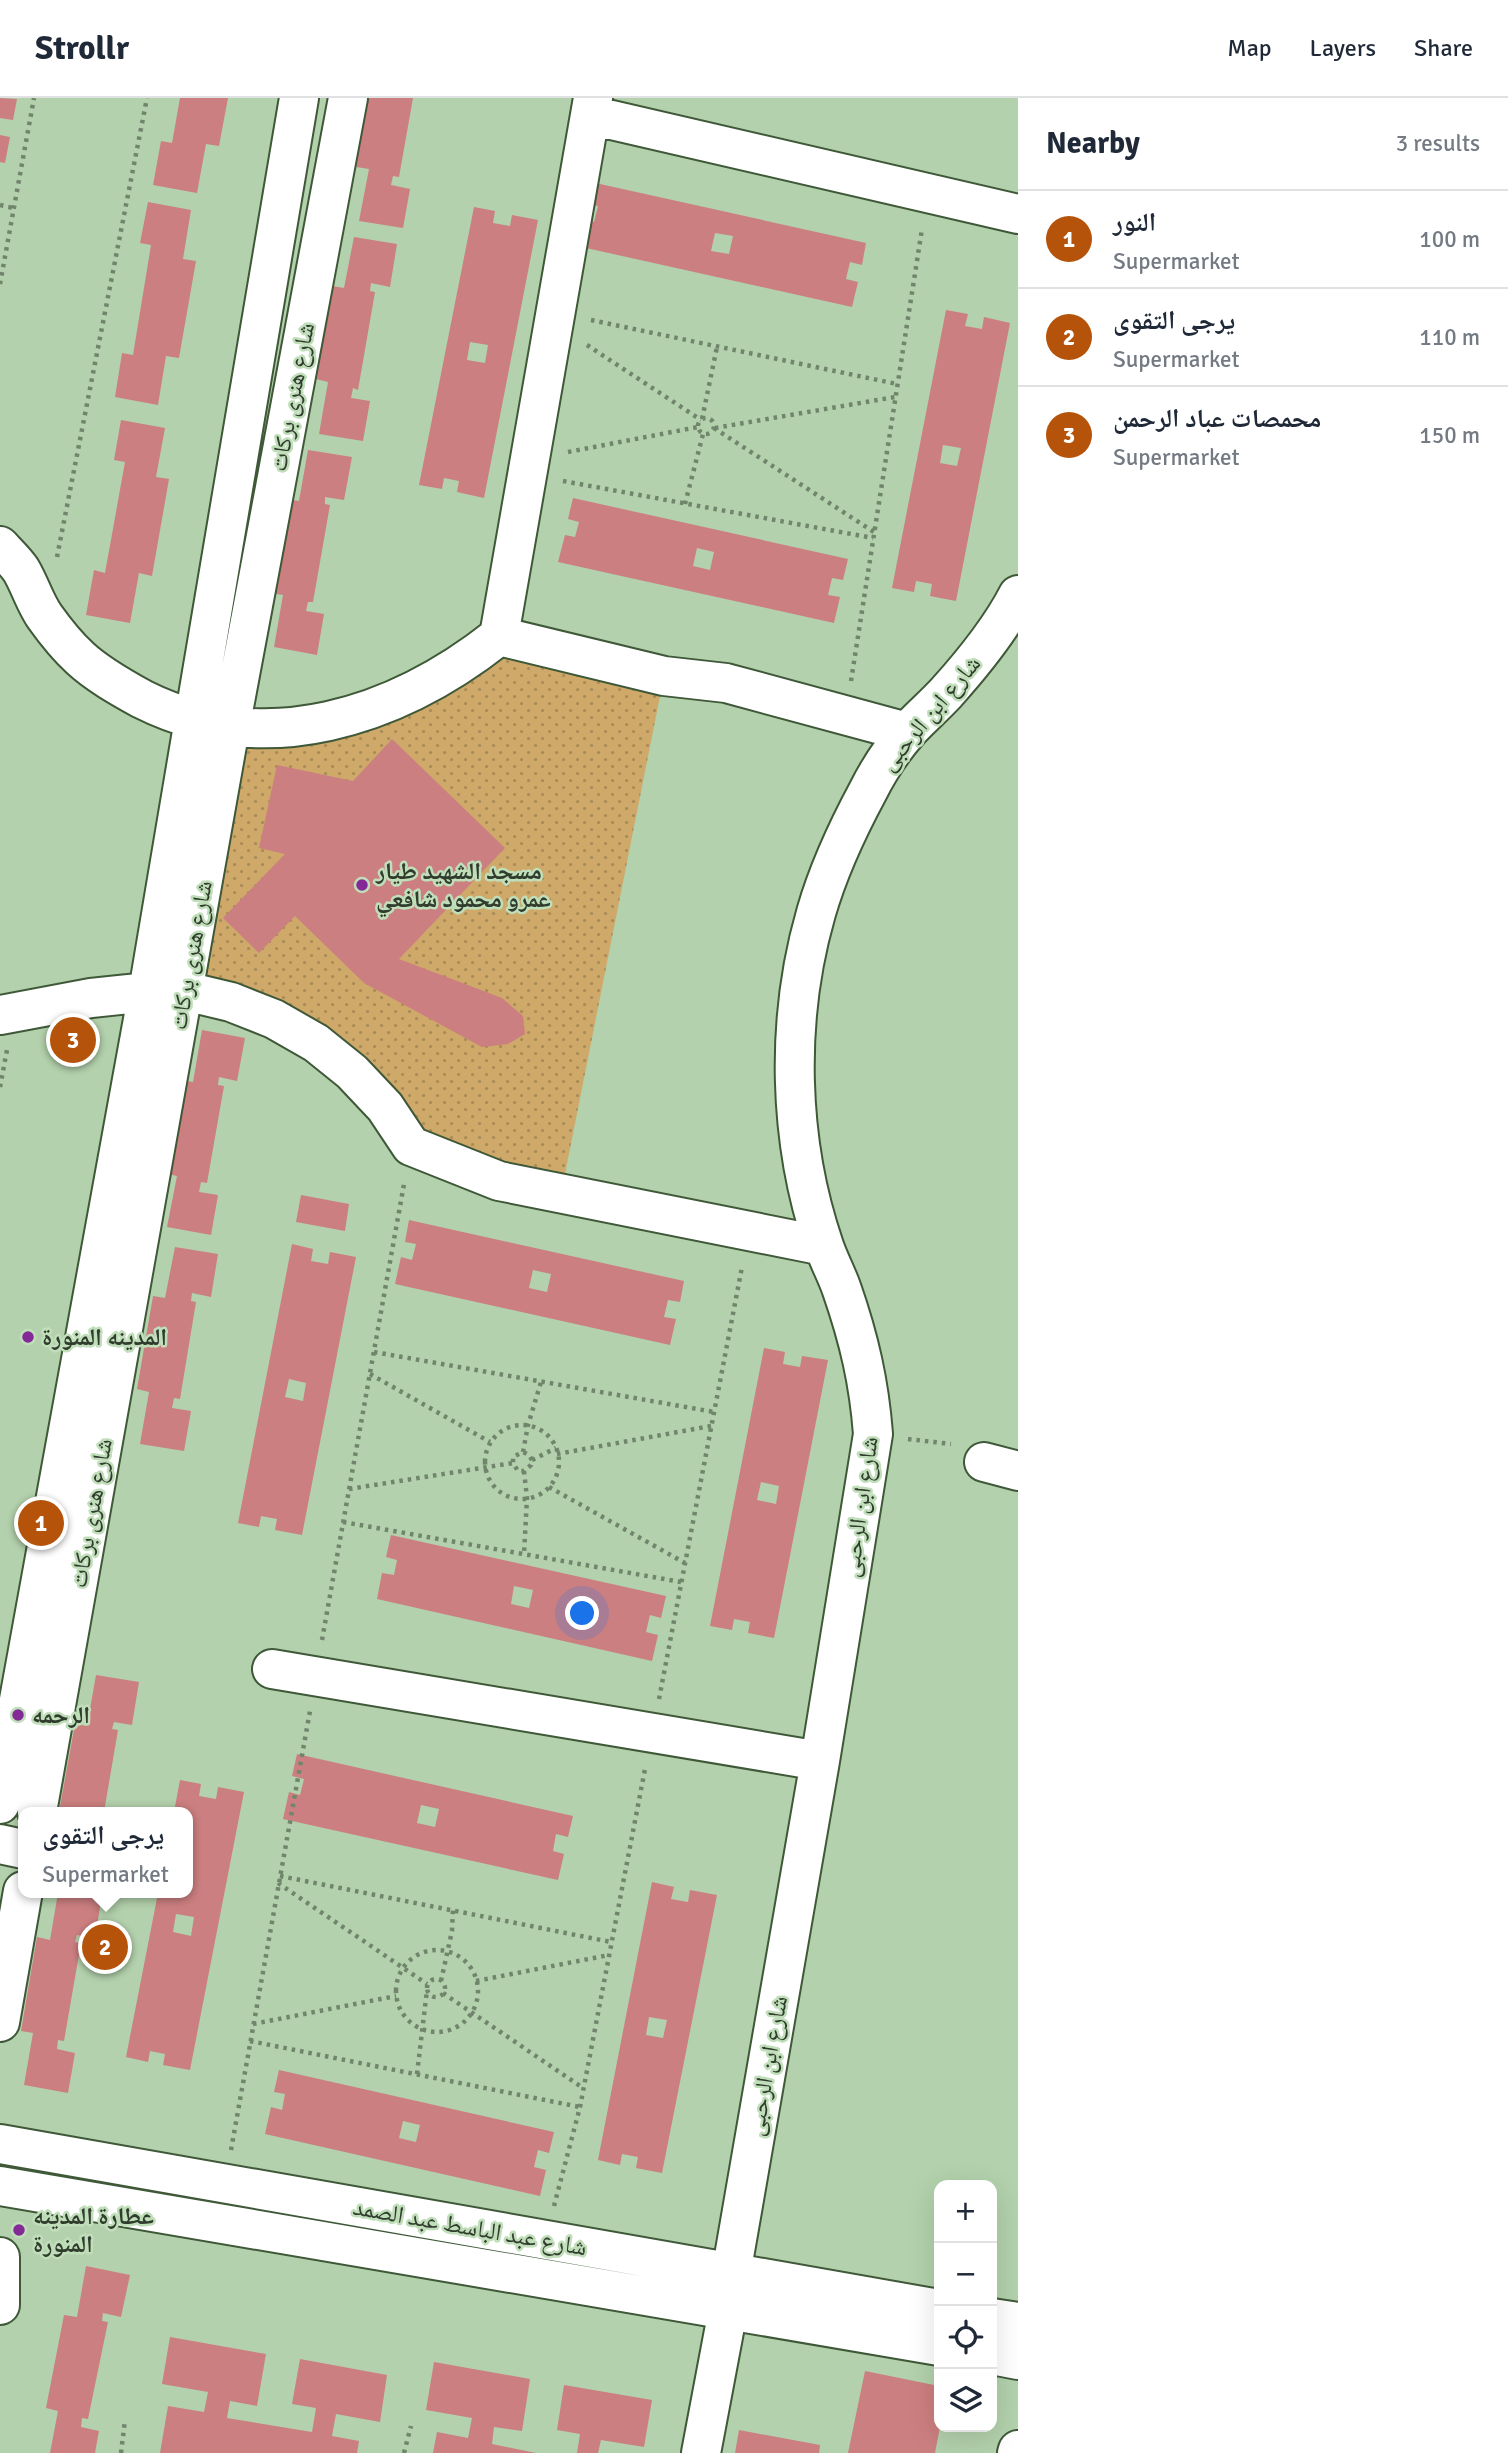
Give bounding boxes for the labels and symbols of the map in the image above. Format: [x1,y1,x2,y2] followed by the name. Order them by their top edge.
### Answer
[263,320,321,474] street label: شارع هنرى بركات
[873,649,987,777] street label: شارع ابن الرحبى
[375,856,551,918] place label: مسجد الشهيد طيار عمرو محمود شافعي
[354,877,370,893] marker: مسجد الشهيد طيار عمرو محمود شافعي
[163,878,219,1032] street label: شارع هنرى بركات
[50,1014,96,1066] pin: 3
[42,1322,167,1352] place label: المدينه المنورة
[20,1329,36,1345] marker: المدينه المنورة
[835,1435,885,1579] street label: شارع ابن الرحبى
[63,1436,119,1590] street label: شارع هنرى بركات
[18,1497,64,1549] pin: 1
[565,1596,599,1630] your location
[32,1700,90,1730] place label: الرحمه
[10,1707,26,1723] marker: الرحمه
[82,1921,128,1973] pin: 2
[740,1994,794,2138] street label: شارع ابن الرحبى
[351,2192,589,2262] street label: شارع عبد الباسط عبد الصمد
[33,2201,154,2259] place label: عطارة المدينه المنورة
[11,2222,27,2238] marker: عطارة المدينه المنورة

